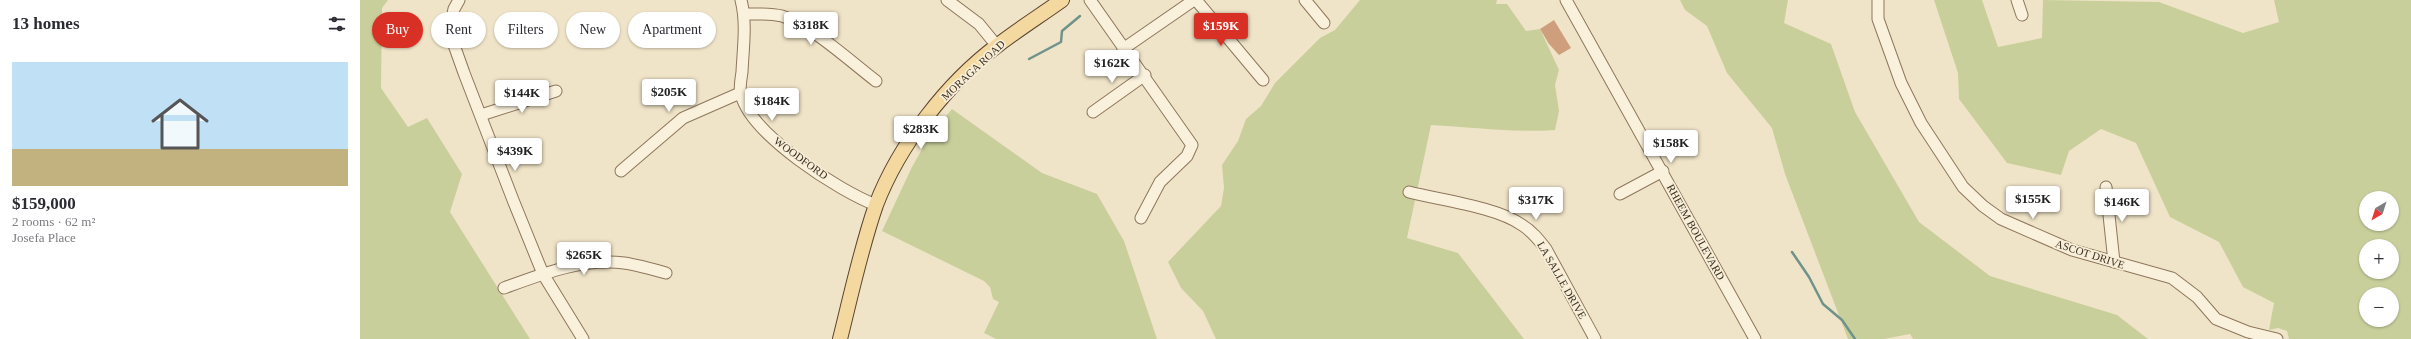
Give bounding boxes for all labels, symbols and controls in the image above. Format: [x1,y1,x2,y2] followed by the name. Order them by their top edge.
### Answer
[372,12,423,48] chip: Buy
[431,12,486,48] chip: Rent
[494,12,558,48] chip: Filters
[566,12,620,48] chip: New
[628,12,716,48] chip: Apartment
[783,12,839,46] pin: $318K
[326,13,348,35] icon: filters
[1193,13,1249,47] pin: $159K
[12,14,80,33] text: 13 homes
[793,17,829,32] text: $318K
[1203,18,1239,33] text: $159K
[939,38,1007,102] street label: MORAGA ROAD
[1084,50,1140,84] pin: $162K
[1094,55,1130,70] text: $162K
[641,79,697,113] pin: $205K
[494,80,550,114] pin: $144K
[651,84,687,99] text: $205K
[504,85,540,100] text: $144K
[144,88,216,160] icon: home
[744,88,800,122] pin: $184K
[754,93,790,108] text: $184K
[893,116,949,150] pin: $283K
[903,121,939,136] text: $283K
[1643,130,1699,164] pin: $158K
[772,134,830,182] street label: WOODFORD
[1653,135,1689,150] text: $158K
[487,138,543,172] pin: $439K
[497,143,533,158] text: $439K
[1665,182,1727,282] street label: RHEEM BOULEVARD
[2005,186,2061,220] pin: $155K
[1508,187,1564,221] pin: $317K
[2094,189,2150,223] pin: $146K
[2015,191,2051,206] text: $155K
[2359,191,2399,231] north arrow
[2359,191,2399,327] map controls
[1518,192,1554,207] text: $317K
[12,194,76,213] text: $159,000
[2104,194,2140,209] text: $146K
[12,214,95,229] text: 2 rooms · 62 m²
[12,230,76,245] text: Josefa Place
[2054,237,2126,271] street label: ASCOT DRIVE
[1535,239,1589,321] street label: LA SALLE DRIVE
[2359,239,2399,279] button: +
[556,242,612,276] pin: $265K
[566,247,602,262] text: $265K
[2359,287,2399,327] button: −

